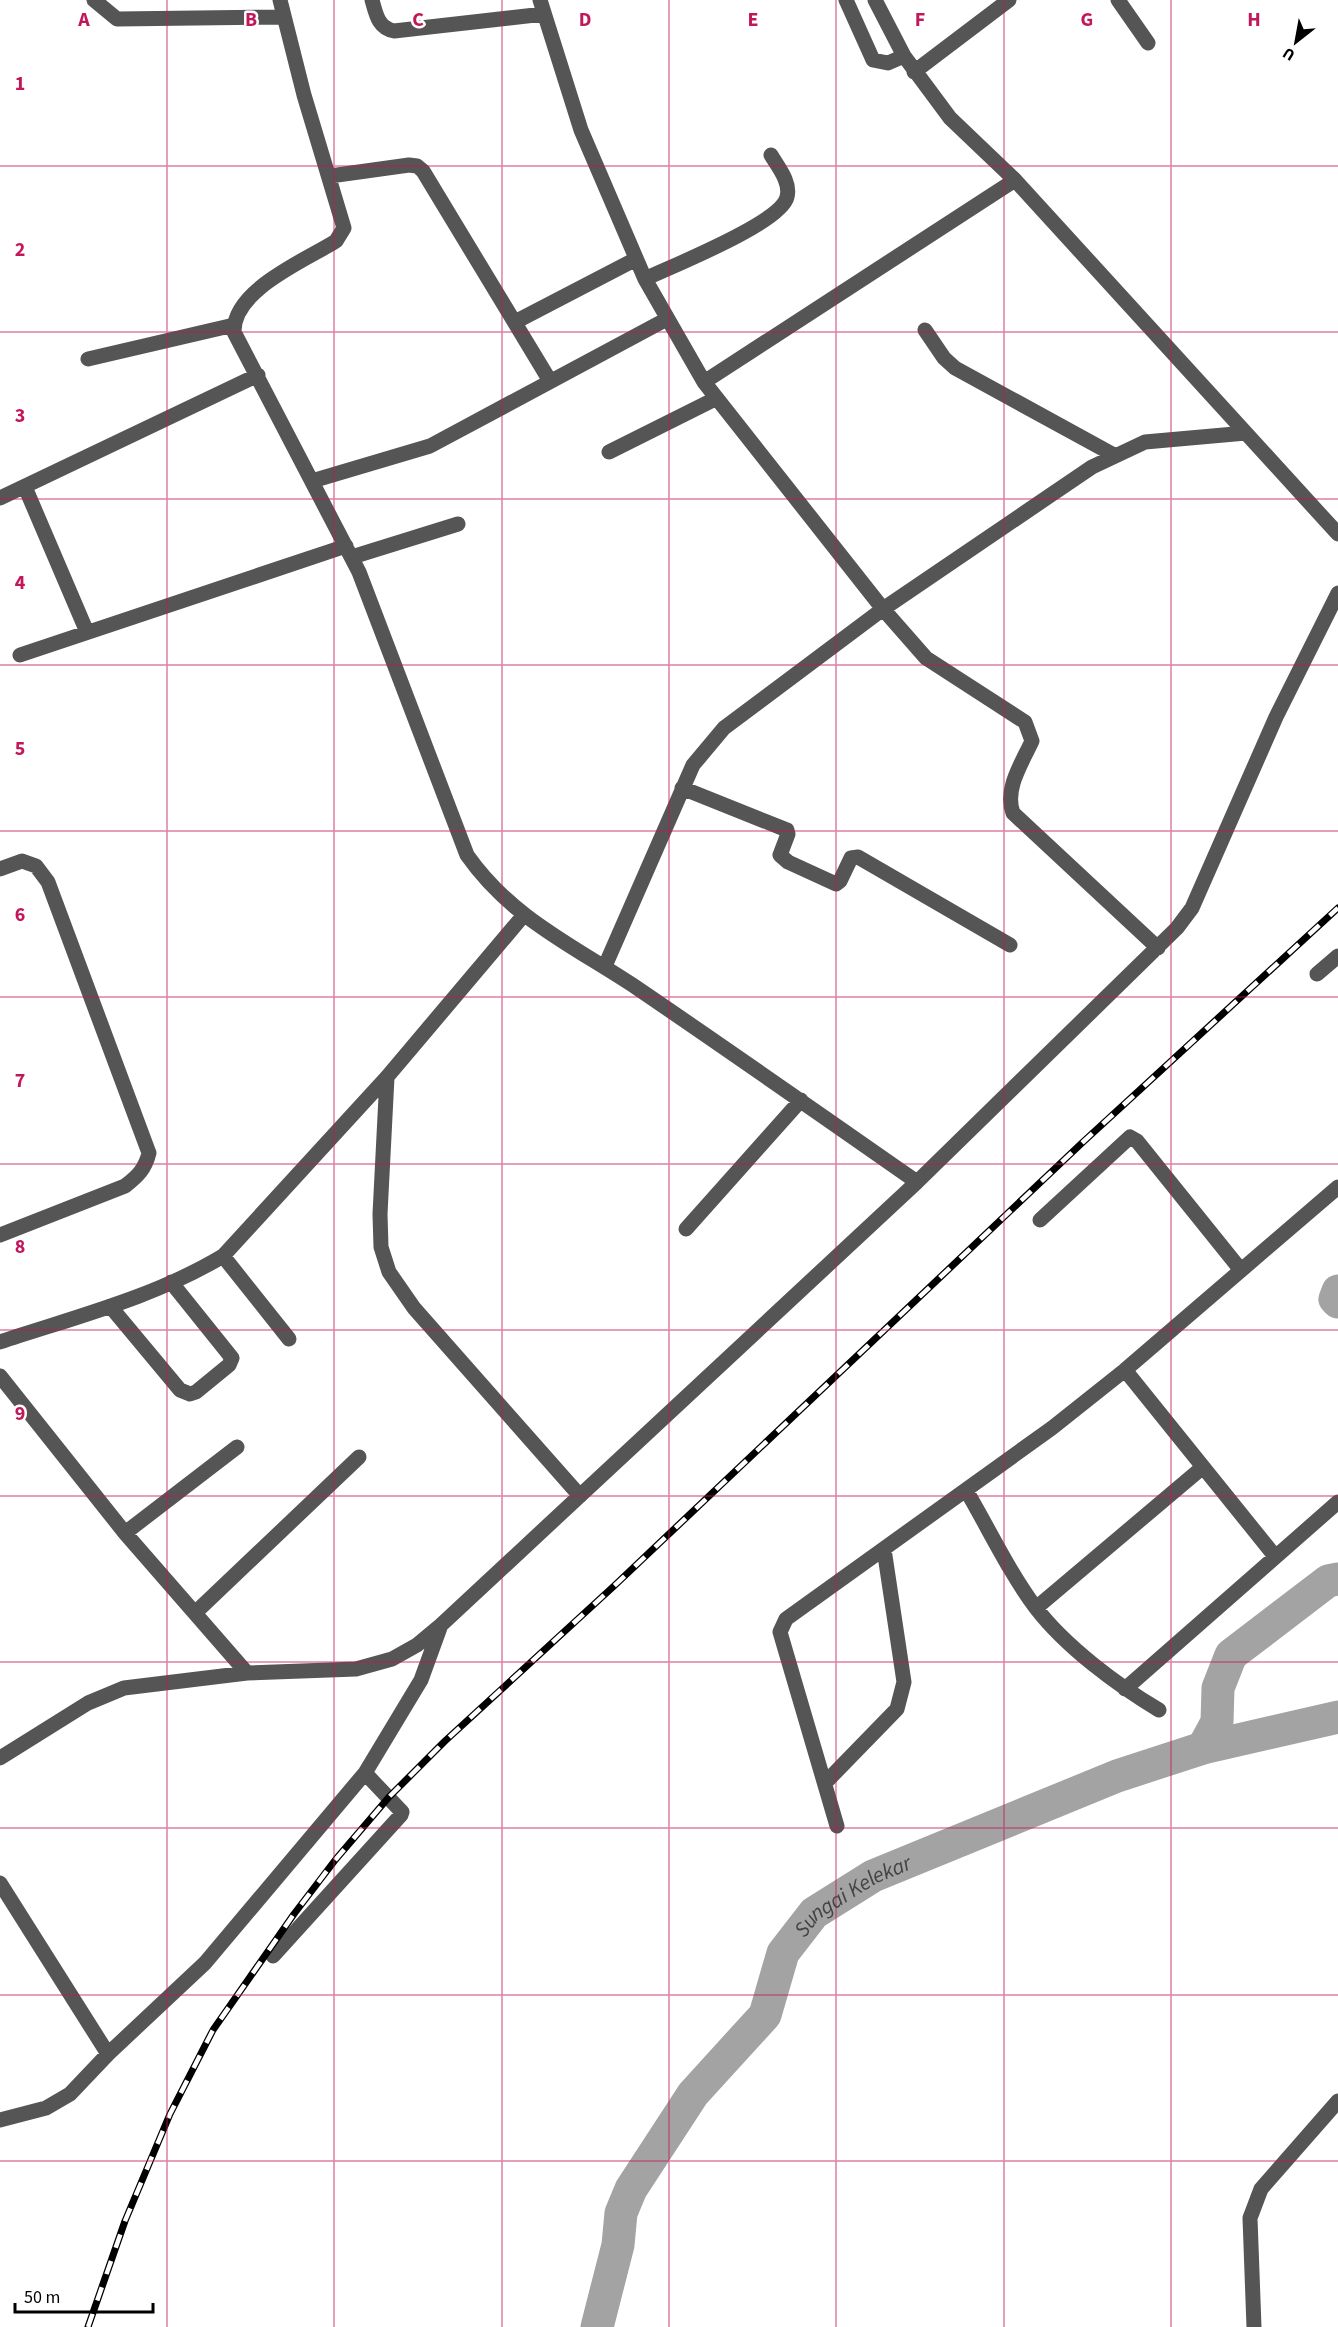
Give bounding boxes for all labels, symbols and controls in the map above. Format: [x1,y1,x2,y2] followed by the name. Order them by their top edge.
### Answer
[77,6,90,34] text: A
[245,6,257,34] text: B
[412,6,424,34] text: C
[579,6,591,34] text: D
[748,6,758,34] text: E
[915,6,925,34] text: F
[1081,6,1093,34] text: G
[1247,6,1261,34] text: H
[1266,12,1326,72] north arrow
[1279,42,1299,66] text: U
[15,70,25,98] text: 1
[15,236,25,264] text: 2
[15,402,25,430] text: 3
[15,569,26,597] text: 4
[15,735,25,763] text: 5
[15,901,25,929] text: 6
[15,1067,25,1095] text: 7
[15,1233,25,1261] text: 8
[15,1400,25,1428] text: 9
[786,1846,918,1944] water label: Sungai Kelekar
[15,2276,153,2314] scale bar
[24,2285,60,2310] text: 50 m

